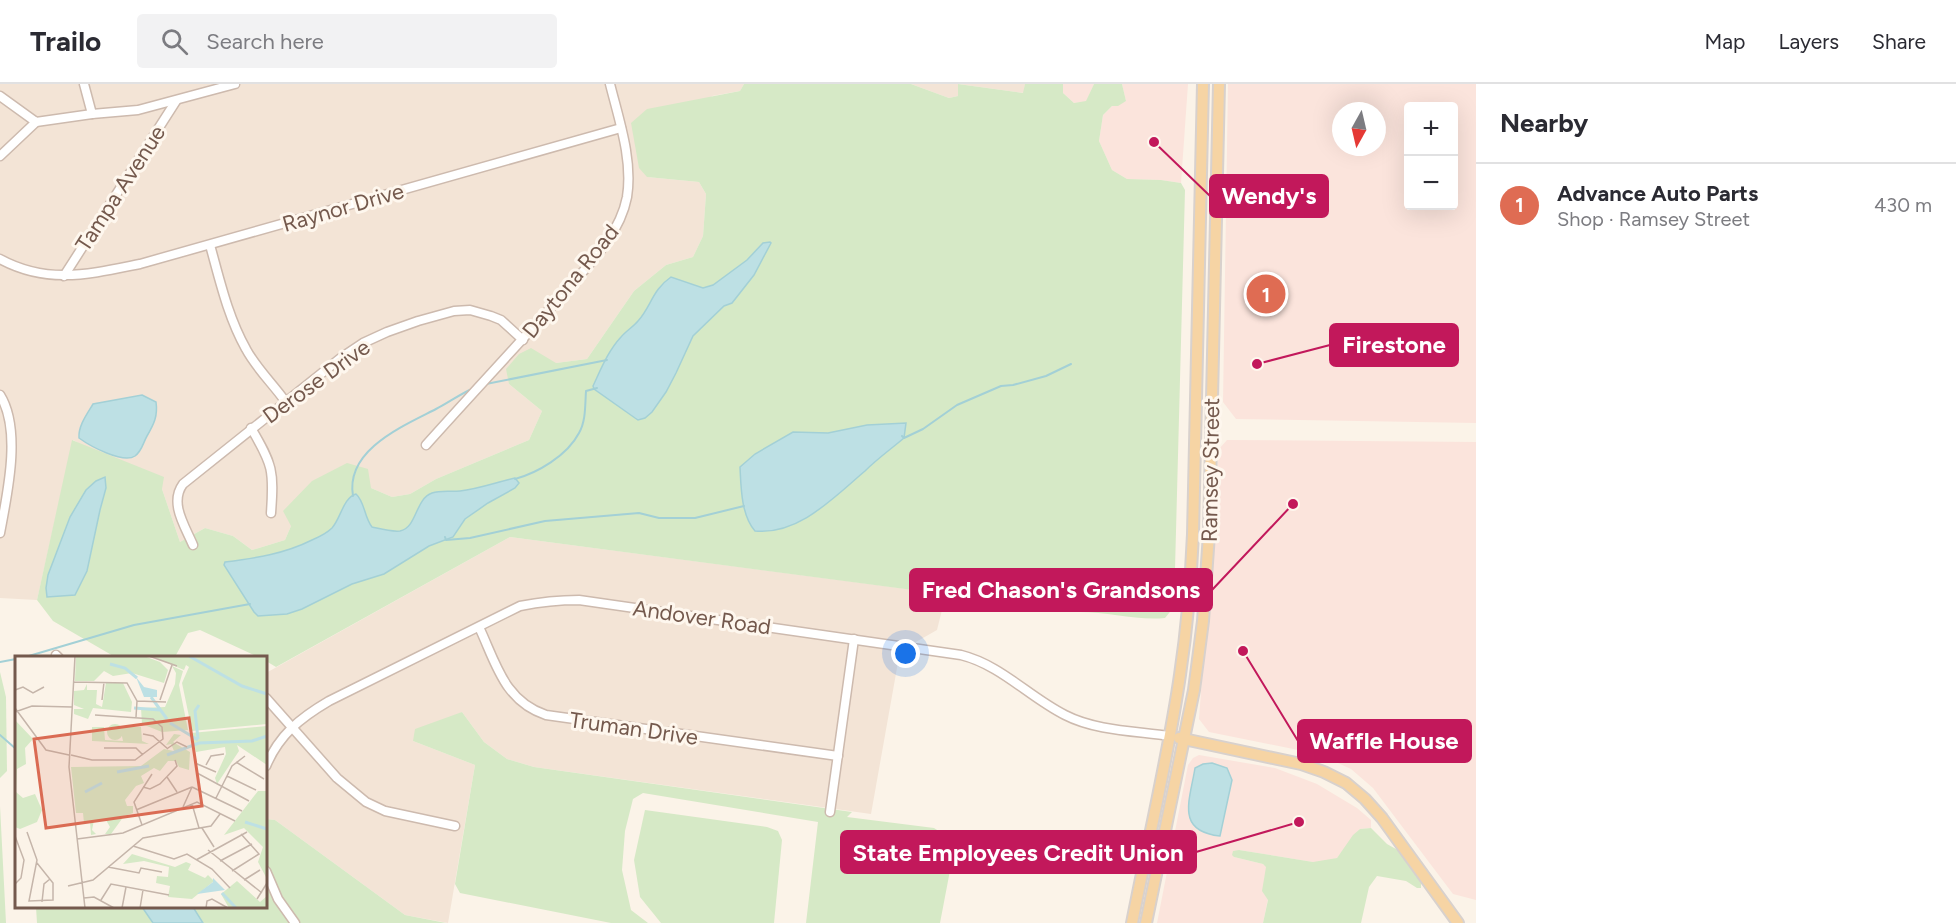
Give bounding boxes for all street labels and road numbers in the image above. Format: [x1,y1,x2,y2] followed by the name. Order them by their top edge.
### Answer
[70,120,171,256] street label: Tampa Avenue
[279,177,407,238] street label: Raynor Drive
[516,219,624,344] street label: Daytona Road
[257,333,375,429] street label: Derose Drive
[1196,398,1225,542] street label: Ramsey Street
[631,594,773,641] street label: Andover Road
[568,706,700,751] street label: Truman Drive

